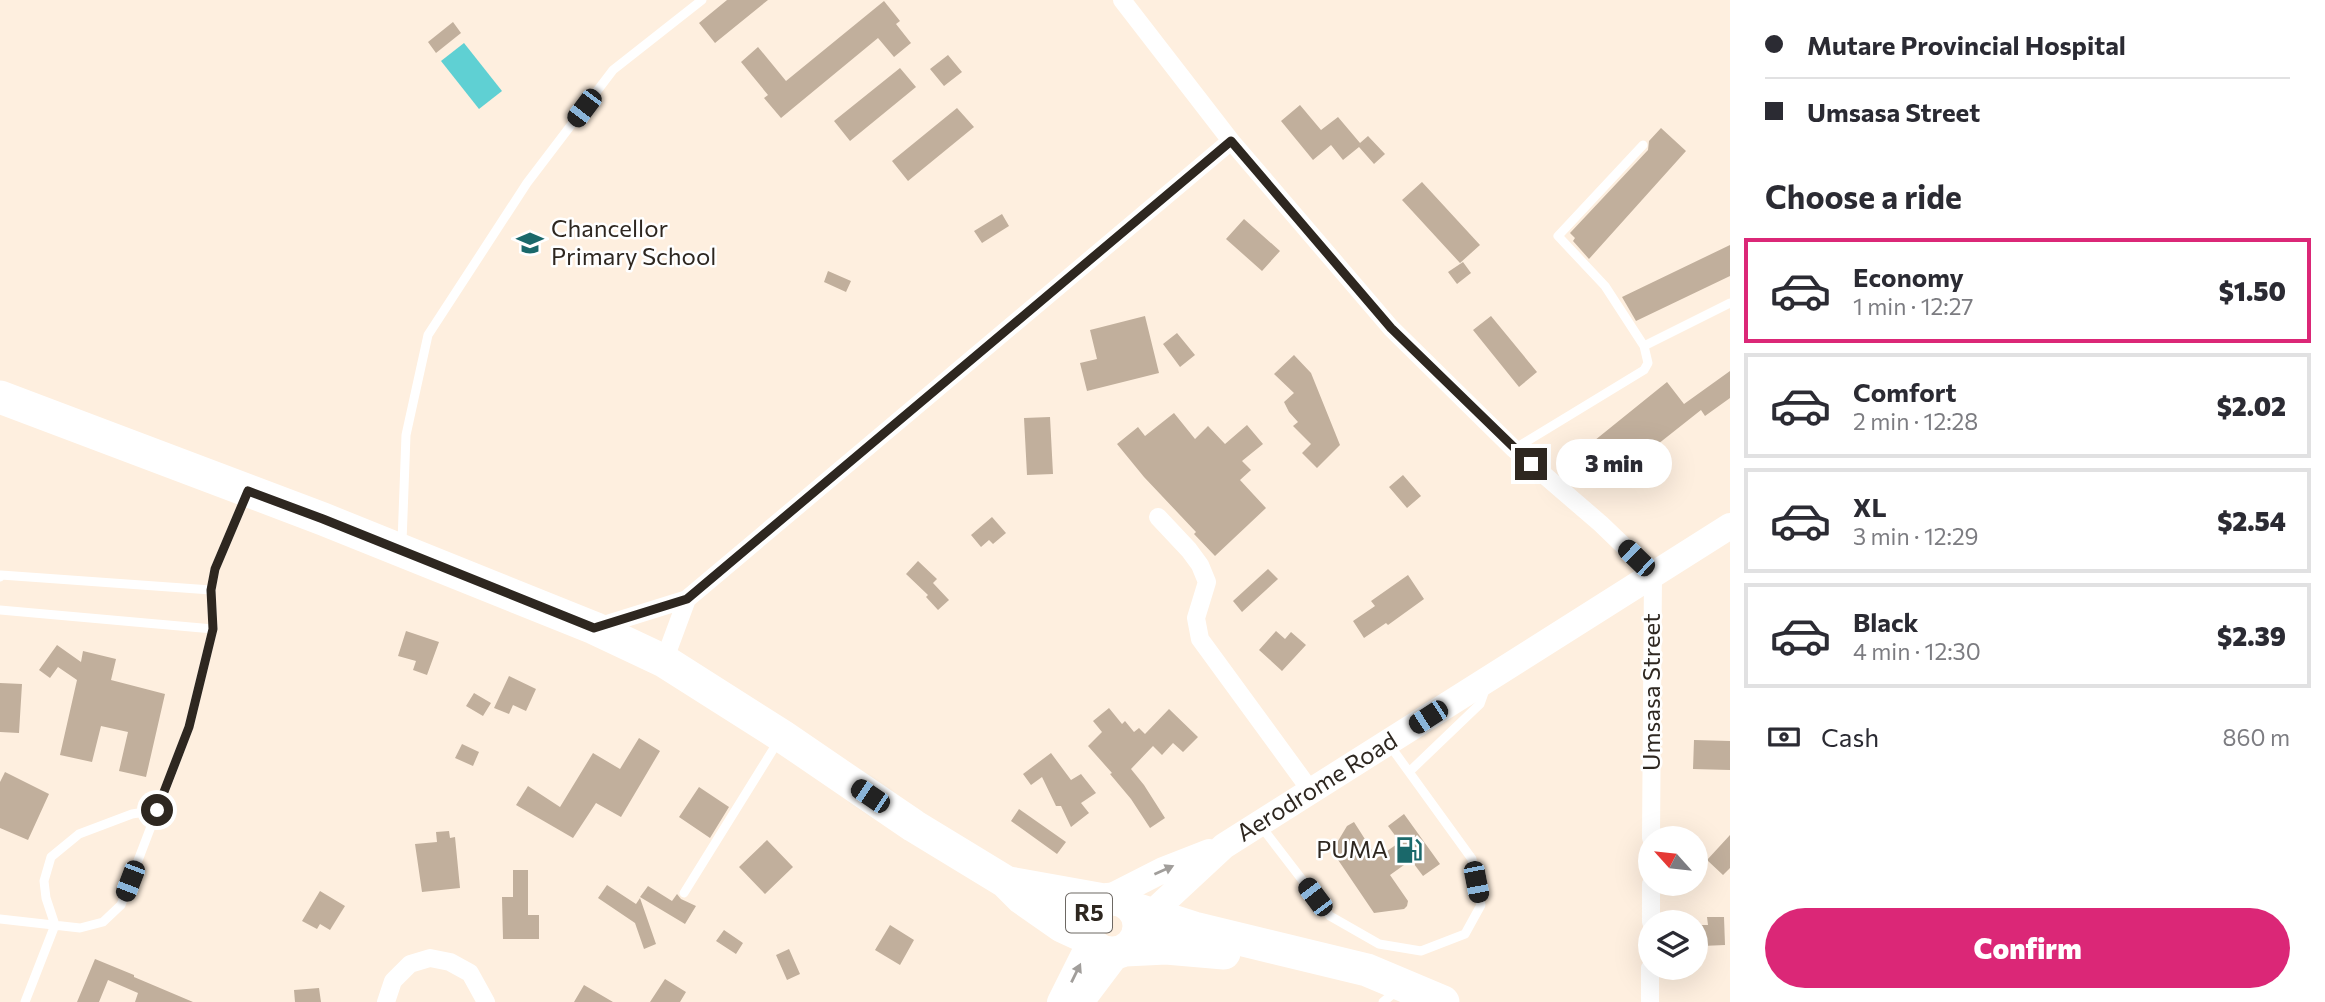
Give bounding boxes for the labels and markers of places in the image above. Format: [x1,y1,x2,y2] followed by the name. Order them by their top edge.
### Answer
[551,213,716,270] place label: Chancellor Primary School
[515,228,545,258] school or university icon: Chancellor Primary School
[1316,834,1388,863] place label: PUMA
[1394,835,1424,865] fuel station icon: PUMA

